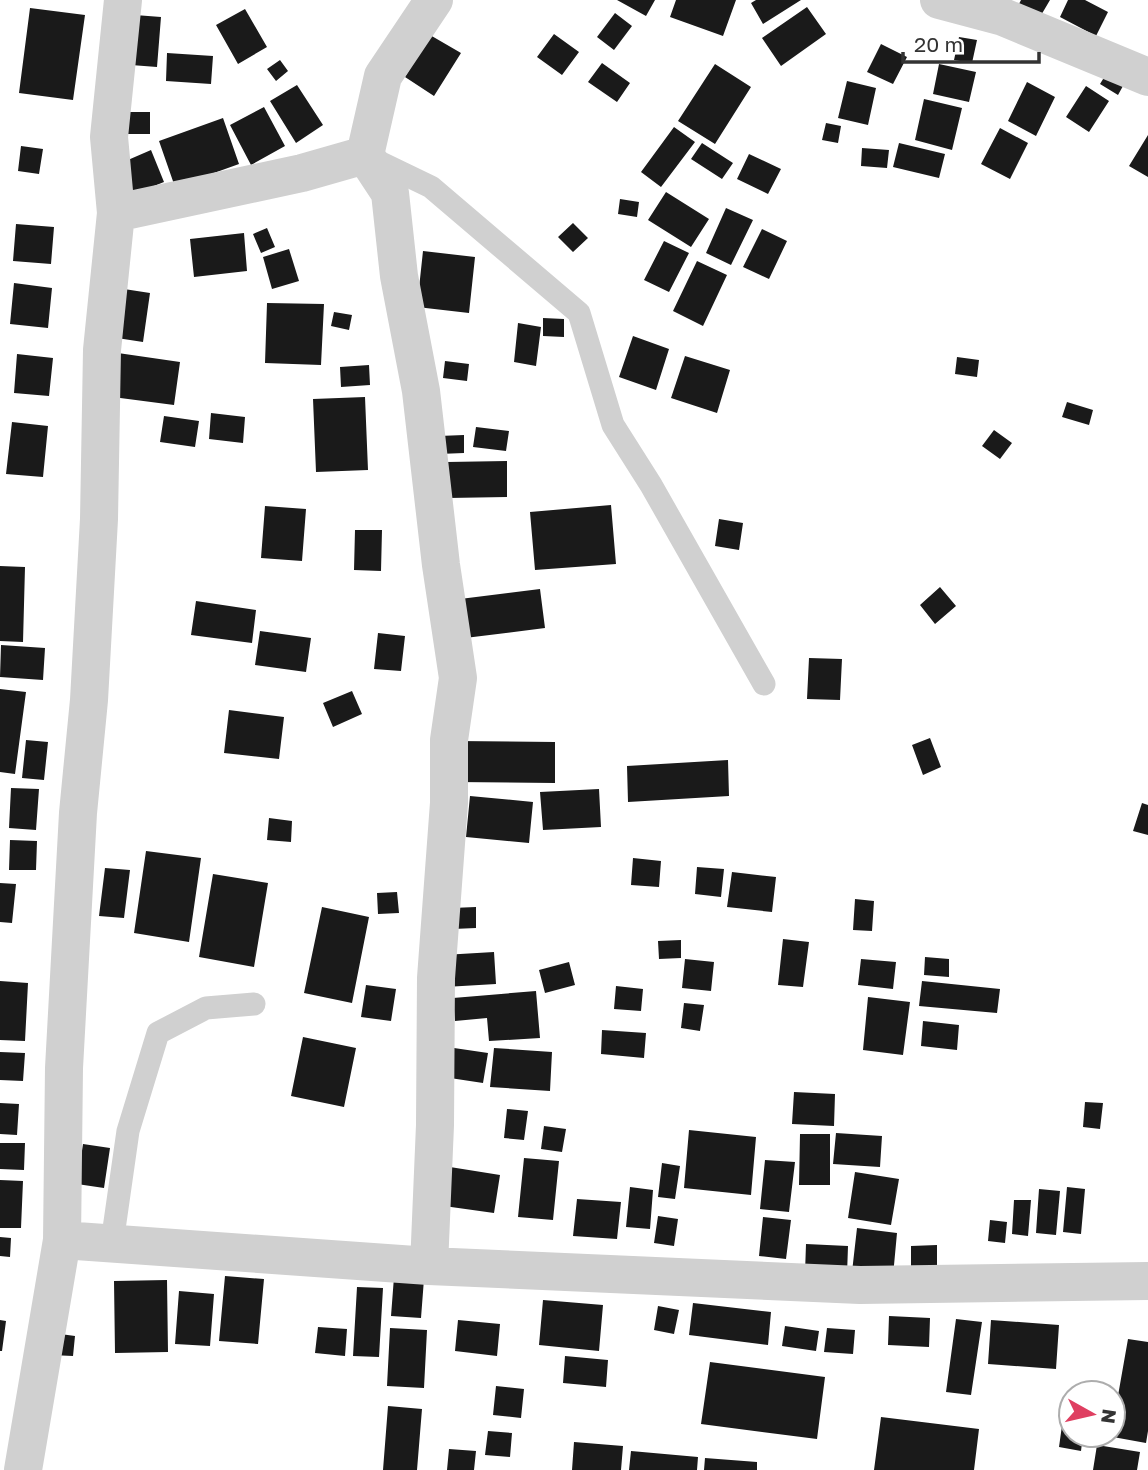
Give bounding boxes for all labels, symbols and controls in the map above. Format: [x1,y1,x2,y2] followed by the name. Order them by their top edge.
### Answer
[903,21,1040,65] scale bar
[914,31,963,57] text: 20 m
[1057,1379,1127,1449] north arrow
[1097,1408,1122,1425] text: N

